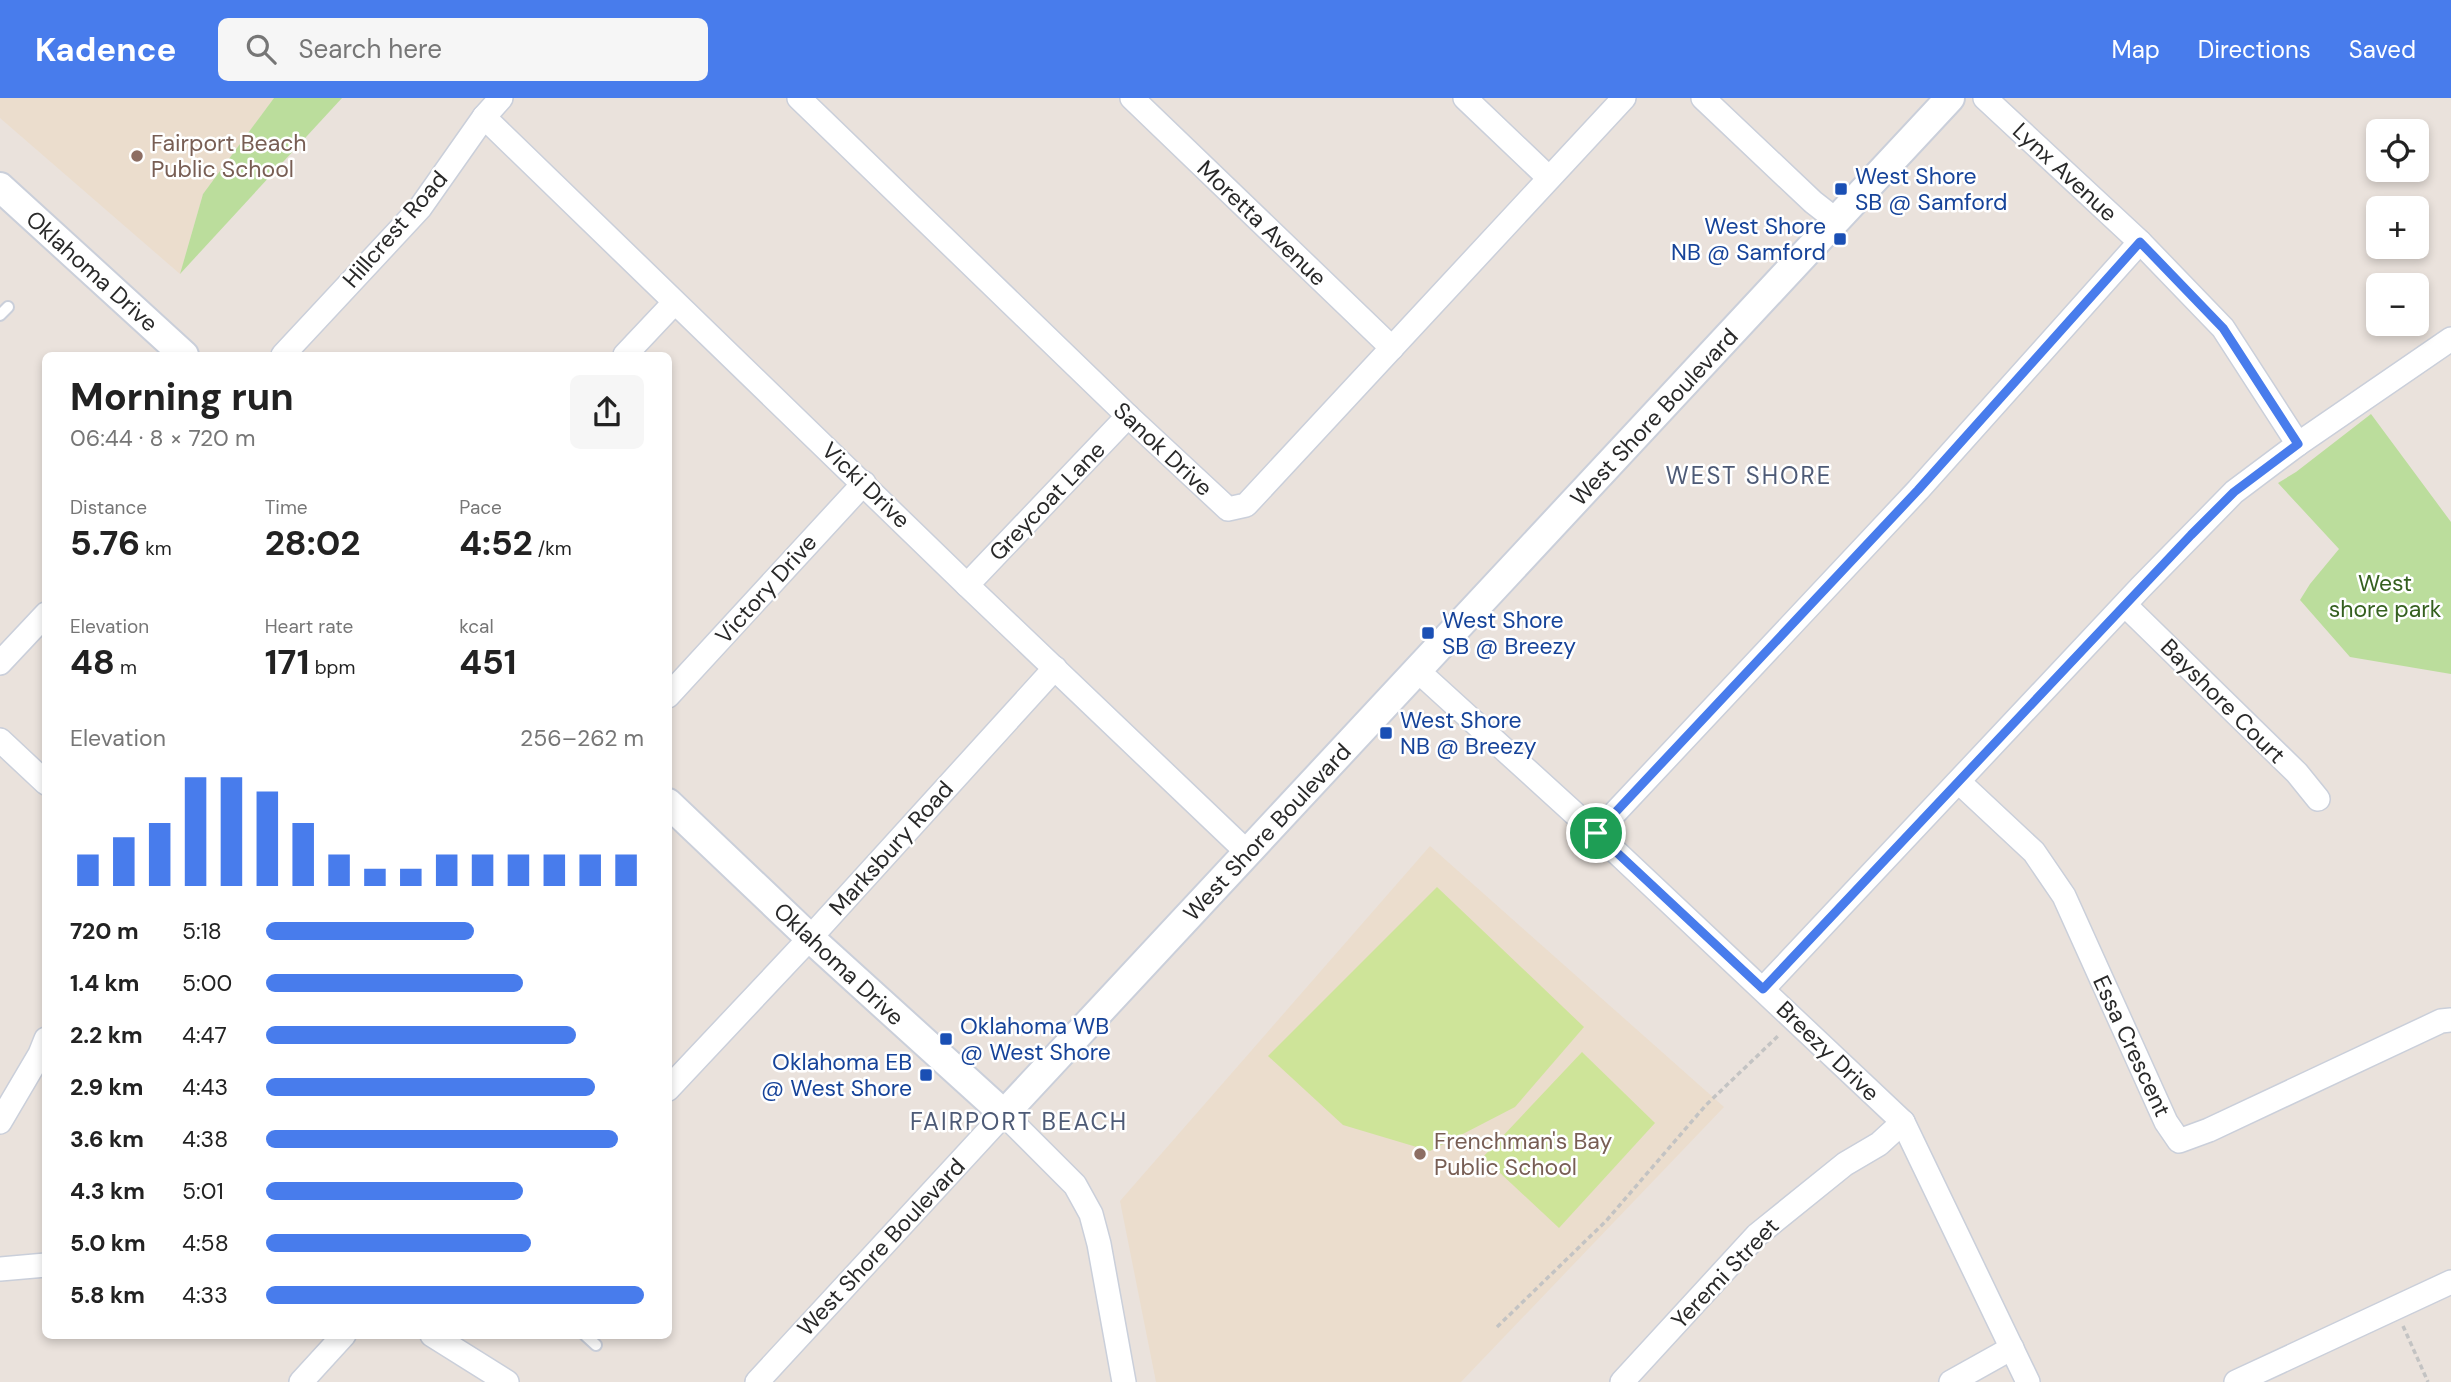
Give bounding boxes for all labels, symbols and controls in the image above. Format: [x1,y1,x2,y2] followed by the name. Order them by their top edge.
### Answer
[218,18,708,81] search box
[35,28,176,71] text: Kadence
[242,30,280,68] icon: search
[298,32,442,66] text: Search here
[2112,34,2160,65] text: Map
[2198,34,2311,65] text: Directions
[2349,34,2416,65] text: Saved
[2006,116,2124,228] street label: Lynx Avenue
[2366,119,2429,336] map controls
[2366,119,2429,182] button: locate
[151,128,307,184] place label: Fairport Beach Public School
[129,148,145,164] marker: Fairport Beach Public School
[1191,154,1333,292] street label: Moretta Avenue
[1855,161,2007,217] place label: West Shore SB @ Samford
[336,164,454,294] street label: Hillcrest Road
[1833,181,1849,197] marker: West Shore SB @ Samford
[2366,196,2429,259] button: +
[20,204,164,338] street label: Oklahoma Drive
[1671,211,1826,267] place label: West Shore NB @ Samford
[1832,231,1848,247] marker: West Shore NB @ Samford
[2366,273,2429,336] button: −
[1564,322,1744,512] street label: West Shore Boulevard
[70,372,294,422] text: Morning run
[570,375,644,449] button: share
[1107,395,1219,503] street label: Sanok Drive
[70,423,255,453] text: 06:44 · 8 × 720 m
[815,435,917,535] street label: Vicki Drive
[982,435,1112,567] street label: Greycoat Lane
[1666,460,1832,491] district label: WEST SHORE
[70,495,147,520] text: Distance
[265,495,308,520] text: Time
[459,495,502,520] text: Pace
[70,520,140,566] text: 5.76
[265,520,360,566] text: 28:02
[459,520,533,566] text: 4:52
[709,528,823,650] street label: Victory Drive
[140,536,172,561] text: km
[533,536,572,561] text: /km
[2329,568,2442,624] park label: West shore park
[1442,605,1576,661] place label: West Shore SB @ Breezy
[70,614,149,639] text: Elevation
[265,614,353,639] text: Heart rate
[459,614,494,639] text: kcal
[1420,625,1436,641] marker: West Shore SB @ Breezy
[2154,632,2292,770] street label: Bayshore Court
[70,639,115,685] text: 48
[265,639,310,685] text: 171
[459,639,517,685] text: 451
[115,655,137,680] text: m
[310,655,355,680] text: bpm
[1400,705,1537,761] place label: West Shore NB @ Breezy
[70,723,166,753] text: Elevation
[520,723,644,753] text: 256–262 m
[1378,725,1394,741] marker: West Shore NB @ Breezy
[1177,737,1357,927] street label: West Shore Boulevard
[823,774,959,922] street label: Marksbury Road
[1566,803,1626,863] pin
[1577,814,1615,852] icon: arrive
[768,896,910,1032] street label: Oklahoma Drive
[70,916,139,946] text: 720 m
[182,916,222,946] text: 5:18
[70,968,139,998] text: 1.4 km
[182,968,232,998] text: 5:00
[2086,971,2178,1121] street label: Essa Crescent
[1770,994,1886,1108] street label: Breezy Drive
[960,1011,1111,1067] place label: Oklahoma WB @ West Shore
[70,1020,143,1050] text: 2.2 km
[182,1020,227,1050] text: 4:47
[938,1031,954,1047] marker: Oklahoma WB @ West Shore
[761,1047,912,1103] place label: Oklahoma EB @ West Shore
[918,1067,934,1083] marker: Oklahoma EB @ West Shore
[70,1072,143,1102] text: 2.9 km
[182,1072,228,1102] text: 4:43
[910,1106,1128,1137] district label: FAIRPORT BEACH
[70,1124,144,1154] text: 3.6 km
[182,1124,228,1154] text: 4:38
[1434,1126,1612,1182] place label: Frenchman's Bay Public School
[1412,1146,1428,1162] marker: Frenchman's Bay Public School
[791,1152,971,1342] street label: West Shore Boulevard
[70,1176,145,1206] text: 4.3 km
[182,1176,224,1206] text: 5:01
[1665,1211,1785,1335] street label: Yeremi Street
[70,1228,146,1258] text: 5.0 km
[182,1228,229,1258] text: 4:58
[70,1280,145,1310] text: 5.8 km
[182,1280,228,1310] text: 4:33

